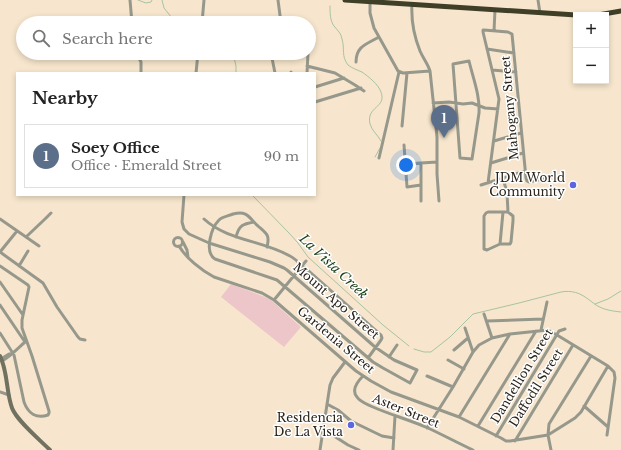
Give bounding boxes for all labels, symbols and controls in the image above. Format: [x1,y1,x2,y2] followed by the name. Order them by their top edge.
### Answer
[573,12,609,84] map controls
[573,12,609,48] button: +
[16,16,316,60] search box
[30,27,52,49] icon: search
[62,29,153,48] text: Search here
[573,48,609,84] button: −
[497,55,522,161] street label: Mahogany Street
[32,88,98,109] text: Nearby
[431,105,457,138] pin: 1
[71,138,160,157] text: Soey Office
[43,148,49,165] text: 1
[264,148,299,165] text: 90 m
[396,155,416,175] your location
[71,157,222,174] text: Office · Emerald Street
[489,170,565,199] place label: JDM World Community
[568,180,578,190] marker: JDM World Community
[295,229,372,303] water label: La Vista Creek
[290,259,383,342] street label: Mount Apo Street
[295,303,378,377] street label: Gardenia Street
[487,325,556,426] street label: Dandellion Street
[506,346,566,430] street label: Daffodil Street
[369,390,442,431] street label: Aster Street
[274,410,343,439] place label: Residencia De La Vista
[346,420,356,430] marker: Residencia De La Vista

